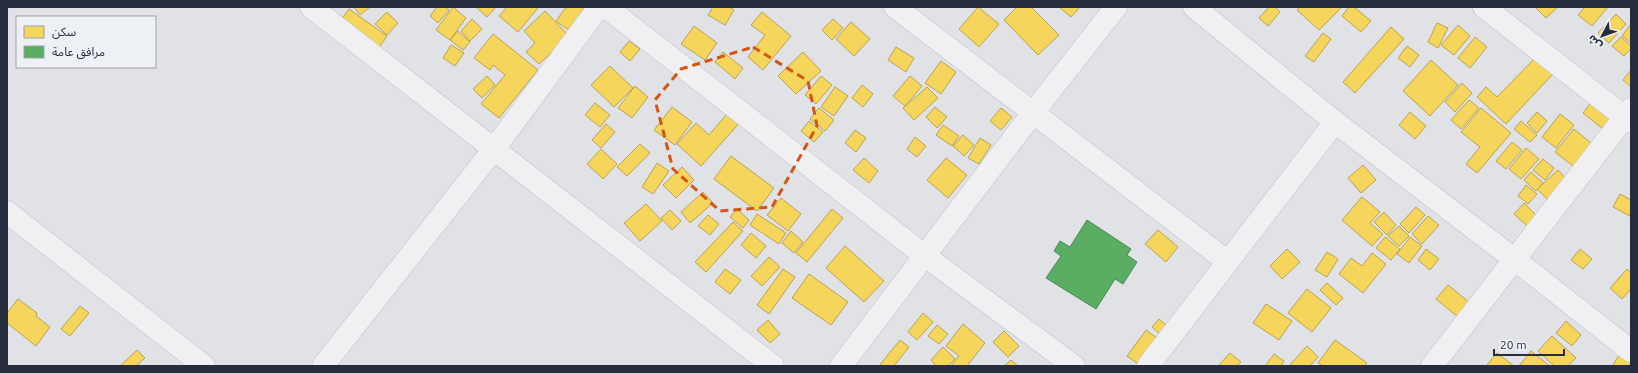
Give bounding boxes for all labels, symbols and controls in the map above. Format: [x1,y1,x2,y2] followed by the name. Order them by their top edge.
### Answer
[16,16,156,68] legend
[1582,16,1622,56] north arrow
[52,25,76,39] text: سكن
[1585,32,1605,52] text: ش
[52,45,105,60] text: مرافق عامة
[1494,331,1564,357] scale bar
[1500,338,1527,351] text: 20 m

